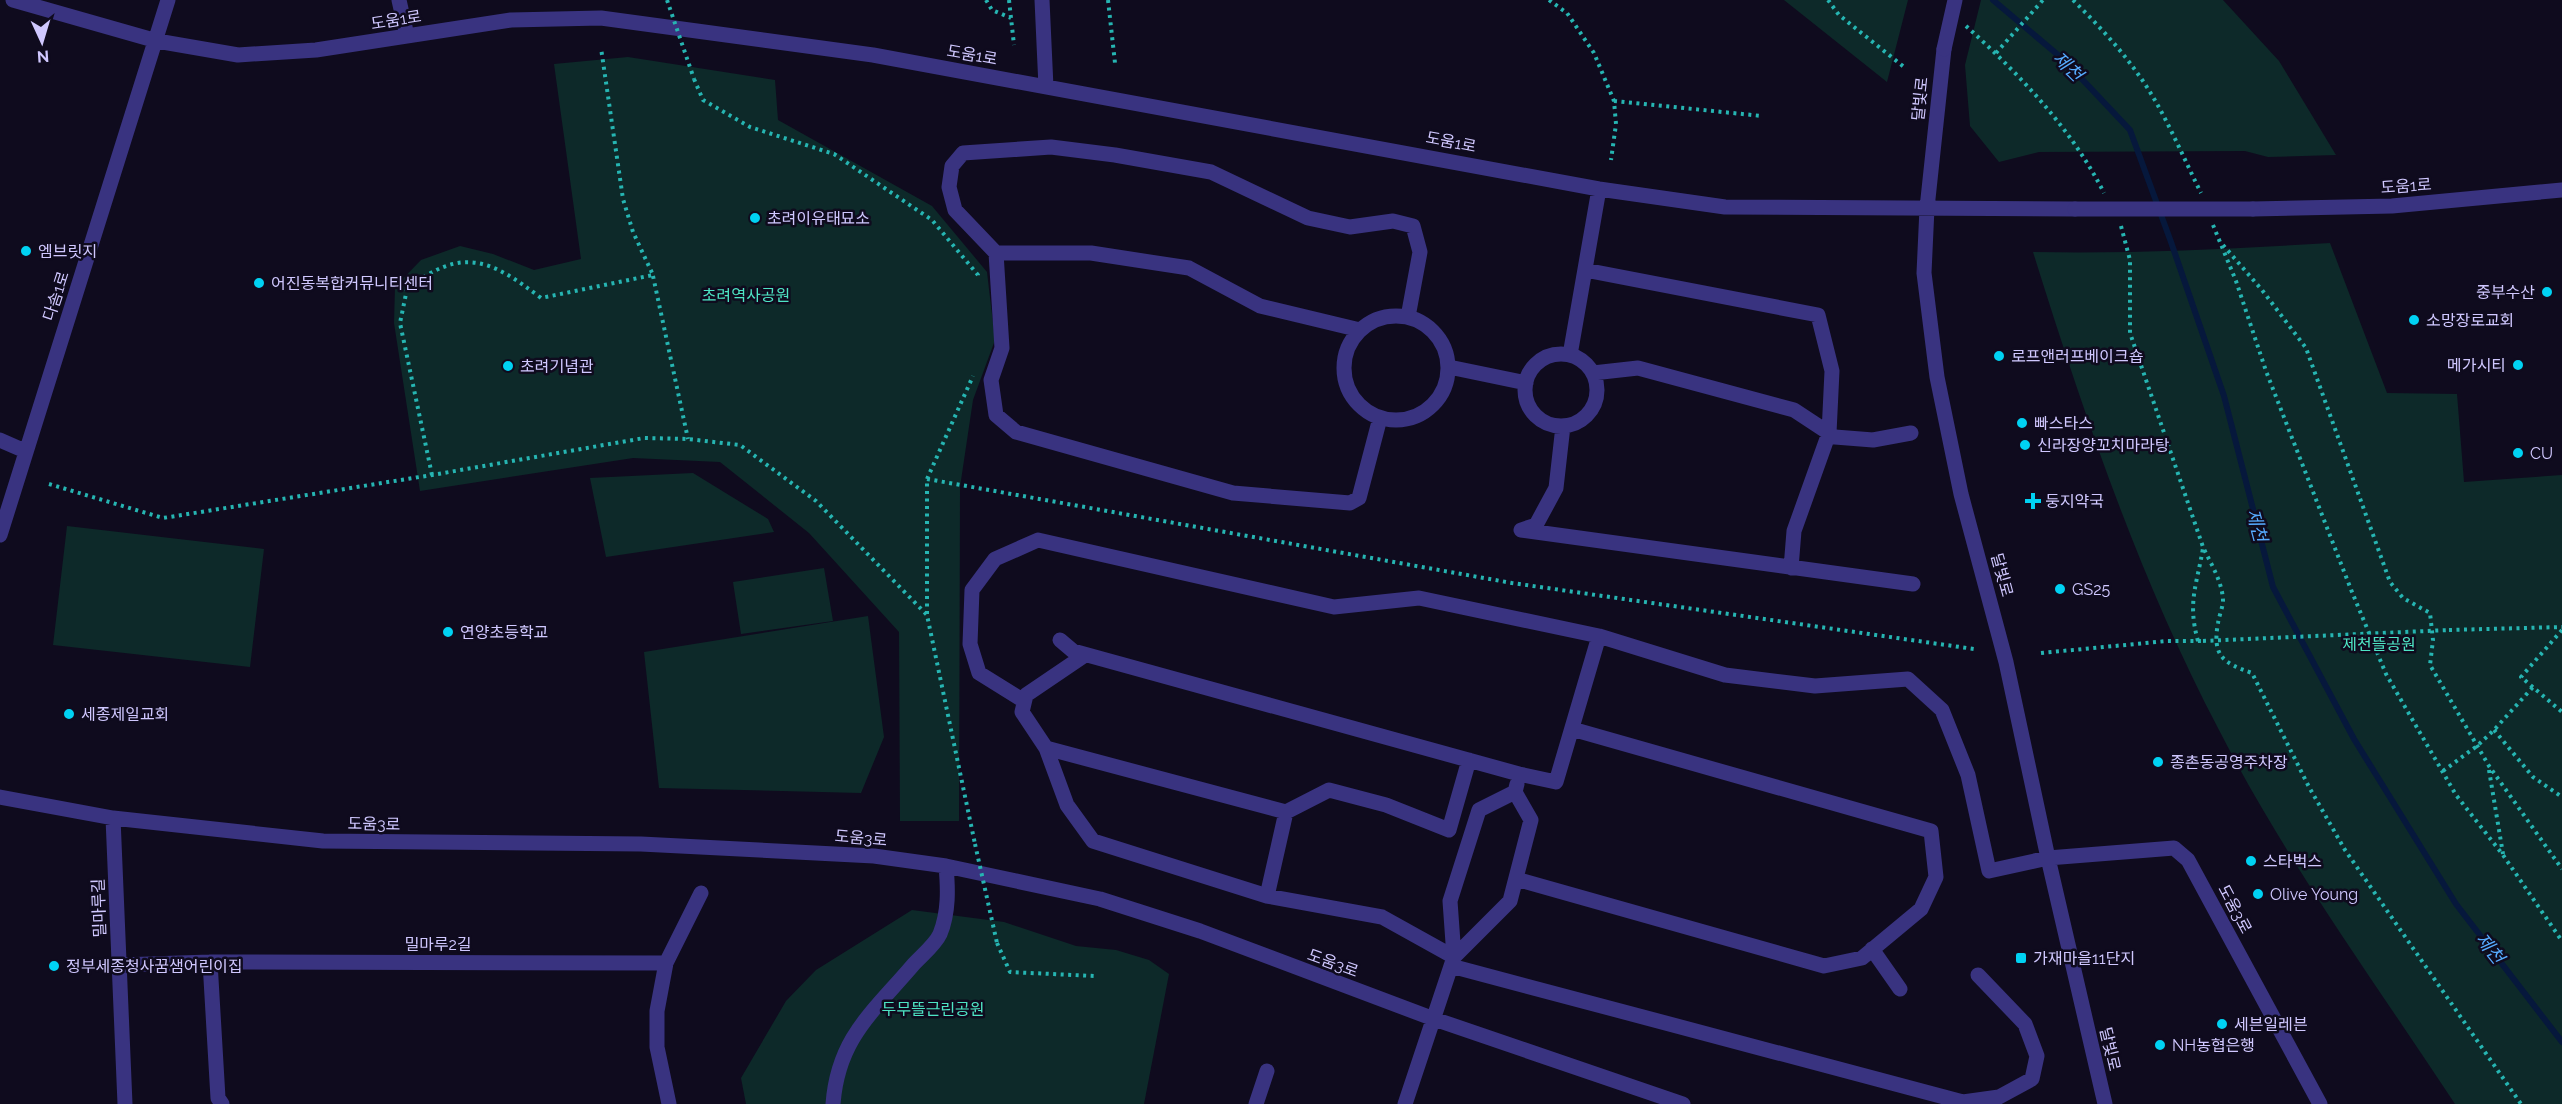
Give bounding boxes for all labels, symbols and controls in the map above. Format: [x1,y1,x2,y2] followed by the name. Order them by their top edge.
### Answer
[369,7,423,33] street label: 도움1로
[12,12,72,72] north arrow
[945,41,999,69] street label: 도움1로
[36,47,50,66] text: N
[2049,47,2089,87] water label: 제천
[1908,76,1932,122] street label: 달빛로
[1424,128,1478,156] street label: 도움1로
[2380,175,2432,197] street label: 도움1로
[767,209,870,228] place label: 초려이유태묘소
[748,211,762,225] marker: 초려이유태묘소
[38,242,97,261] place label: 엠브릿지
[19,244,33,258] marker: 엠브릿지
[39,269,73,323] street label: 다솜1로
[271,274,433,293] place label: 어진동복합커뮤니티센터
[252,276,266,290] marker: 어진동복합커뮤니티센터
[2476,283,2535,302] place label: 중부수산
[2540,285,2554,299] marker: 중부수산
[702,286,790,305] park label: 초려역사공원
[2426,311,2514,330] place label: 소망장로교회
[2407,313,2421,327] marker: 소망장로교회
[2011,347,2143,366] place label: 로프앤러프베이크숍
[1992,349,2006,363] marker: 로프앤러프베이크숍
[2447,356,2506,375] place label: 메가시티
[520,357,594,376] place label: 초려기념관
[2511,358,2525,372] marker: 메가시티
[501,359,515,373] marker: 초려기념관
[2034,414,2093,433] place label: 빠스타스
[2015,416,2029,430] marker: 빠스타스
[2037,436,2170,455] place label: 신라장양꼬치마라탕
[2018,438,2032,452] marker: 신라장양꼬치마라탕
[2530,444,2553,463] place label: CU
[2511,446,2525,460] marker: CU
[2045,492,2104,511] place label: 둥지약국
[2026,494,2040,508] marker: 둥지약국
[2243,506,2272,546] water label: 제천
[1987,551,2017,599] street label: 달빛로
[2072,580,2111,599] place label: GS25
[2053,582,2067,596] marker: GS25
[460,623,548,642] place label: 연양초등학교
[441,625,455,639] marker: 연양초등학교
[2342,635,2416,654] park label: 제천뜰공원
[81,705,169,724] place label: 세종제일교회
[62,707,76,721] marker: 세종제일교회
[2170,753,2288,772] place label: 종촌동공영주차장
[2151,755,2165,769] marker: 종촌동공영주차장
[347,814,401,834] street label: 도움3로
[834,826,888,850] street label: 도움3로
[2263,852,2322,871] place label: 스타벅스
[2244,854,2258,868] marker: 스타벅스
[88,878,110,938] street label: 밀마루길
[2214,881,2256,937] street label: 도움3로
[2270,885,2358,904] place label: Olive Young
[2251,887,2265,901] marker: Olive Young
[2472,928,2510,969] water label: 제천
[404,935,472,954] street label: 밀마루2길
[1305,945,1361,981] street label: 도움3로
[2033,949,2135,968] place label: 가재마을11단지
[2014,951,2028,965] marker: 가재마을11단지
[66,957,243,976] place label: 정부세종청사꿈샘어린이집
[47,959,61,973] marker: 정부세종청사꿈샘어린이집
[881,1000,985,1019] park label: 두무뜰근린공원
[2234,1015,2308,1034] place label: 세븐일레븐
[2215,1017,2229,1031] marker: 세븐일레븐
[2096,1025,2124,1073] street label: 달빛로
[2172,1036,2255,1055] place label: NH농협은행
[2153,1038,2167,1052] marker: NH농협은행

